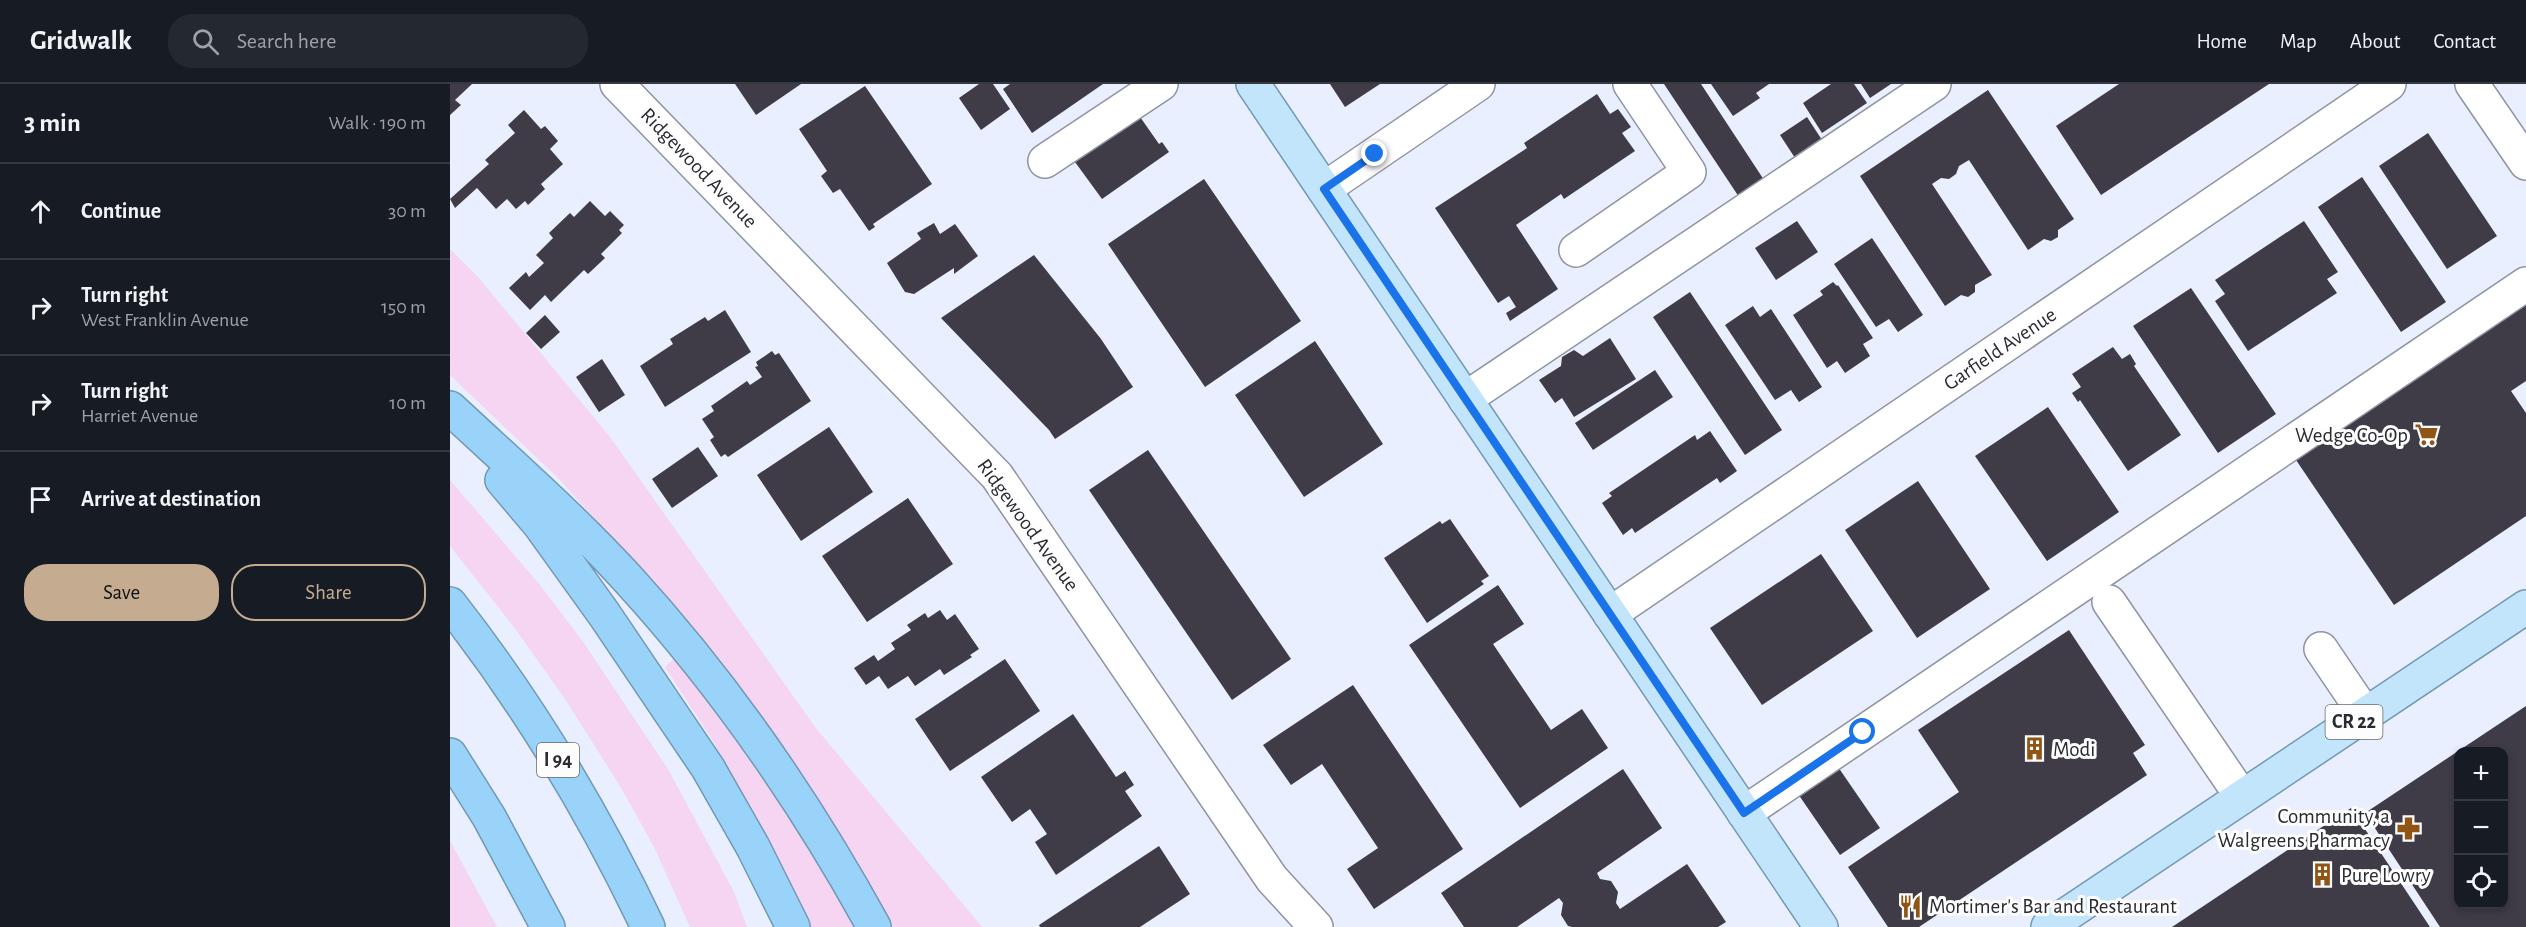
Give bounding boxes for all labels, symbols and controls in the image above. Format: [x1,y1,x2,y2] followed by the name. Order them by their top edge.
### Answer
[168,14,588,68] search box
[189,25,222,58] icon: search
[30,27,132,55] text: Gridwalk
[237,30,336,52] text: Search here
[2196,31,2247,52] text: Home
[2280,31,2317,52] text: Map
[2350,31,2400,52] text: About
[2433,31,2496,52] text: Contact
[637,104,761,232] street label: Ridgewood Avenue
[24,110,81,136] text: 3 min
[329,113,426,133] text: Walk · 190 m
[1361,140,1387,166] route end
[24,195,57,228] icon: ahead
[81,200,161,222] text: Continue
[388,201,426,221] text: 30 m
[81,284,168,306] text: Turn right
[24,291,57,324] icon: right
[381,297,426,317] text: 150 m
[1940,304,2060,394] street label: Garfield Avenue
[81,310,249,330] text: West Franklin Avenue
[81,380,168,402] text: Turn right
[24,387,57,420] icon: right
[389,393,426,413] text: 10 m
[81,406,198,426] text: Harriet Avenue
[2413,422,2439,448] supermarket icon: Wedge Co-Op
[2295,425,2408,446] place label: Wedge Co-Op
[973,455,1083,595] street label: Ridgewood Avenue
[24,483,57,516] icon: arrive
[81,488,261,510] text: Arrive at destination
[24,564,219,621] button: Save
[231,564,426,621] button: Share
[2326,705,2382,739] road number: CR 22
[1849,718,1875,744] route start
[2022,736,2048,762] building icon: Modi
[2053,739,2095,760] place label: Modi
[537,743,579,777] road number: I 94
[2454,747,2508,909] map controls
[2454,747,2508,801] button: +
[2454,801,2508,855] button: −
[2217,806,2390,851] place label: Community, a Walgreens Pharmacy
[2395,815,2421,841] pharmacy icon: Community, a Walgreens Pharmacy
[2454,855,2508,909] button: locate
[2310,862,2336,888] building icon: Pure Lowry
[2341,865,2431,886] place label: Pure Lowry
[1898,893,1924,919] restaurant icon: Mortimer's Bar and Restaurant
[1929,896,2177,917] place label: Mortimer's Bar and Restaurant

